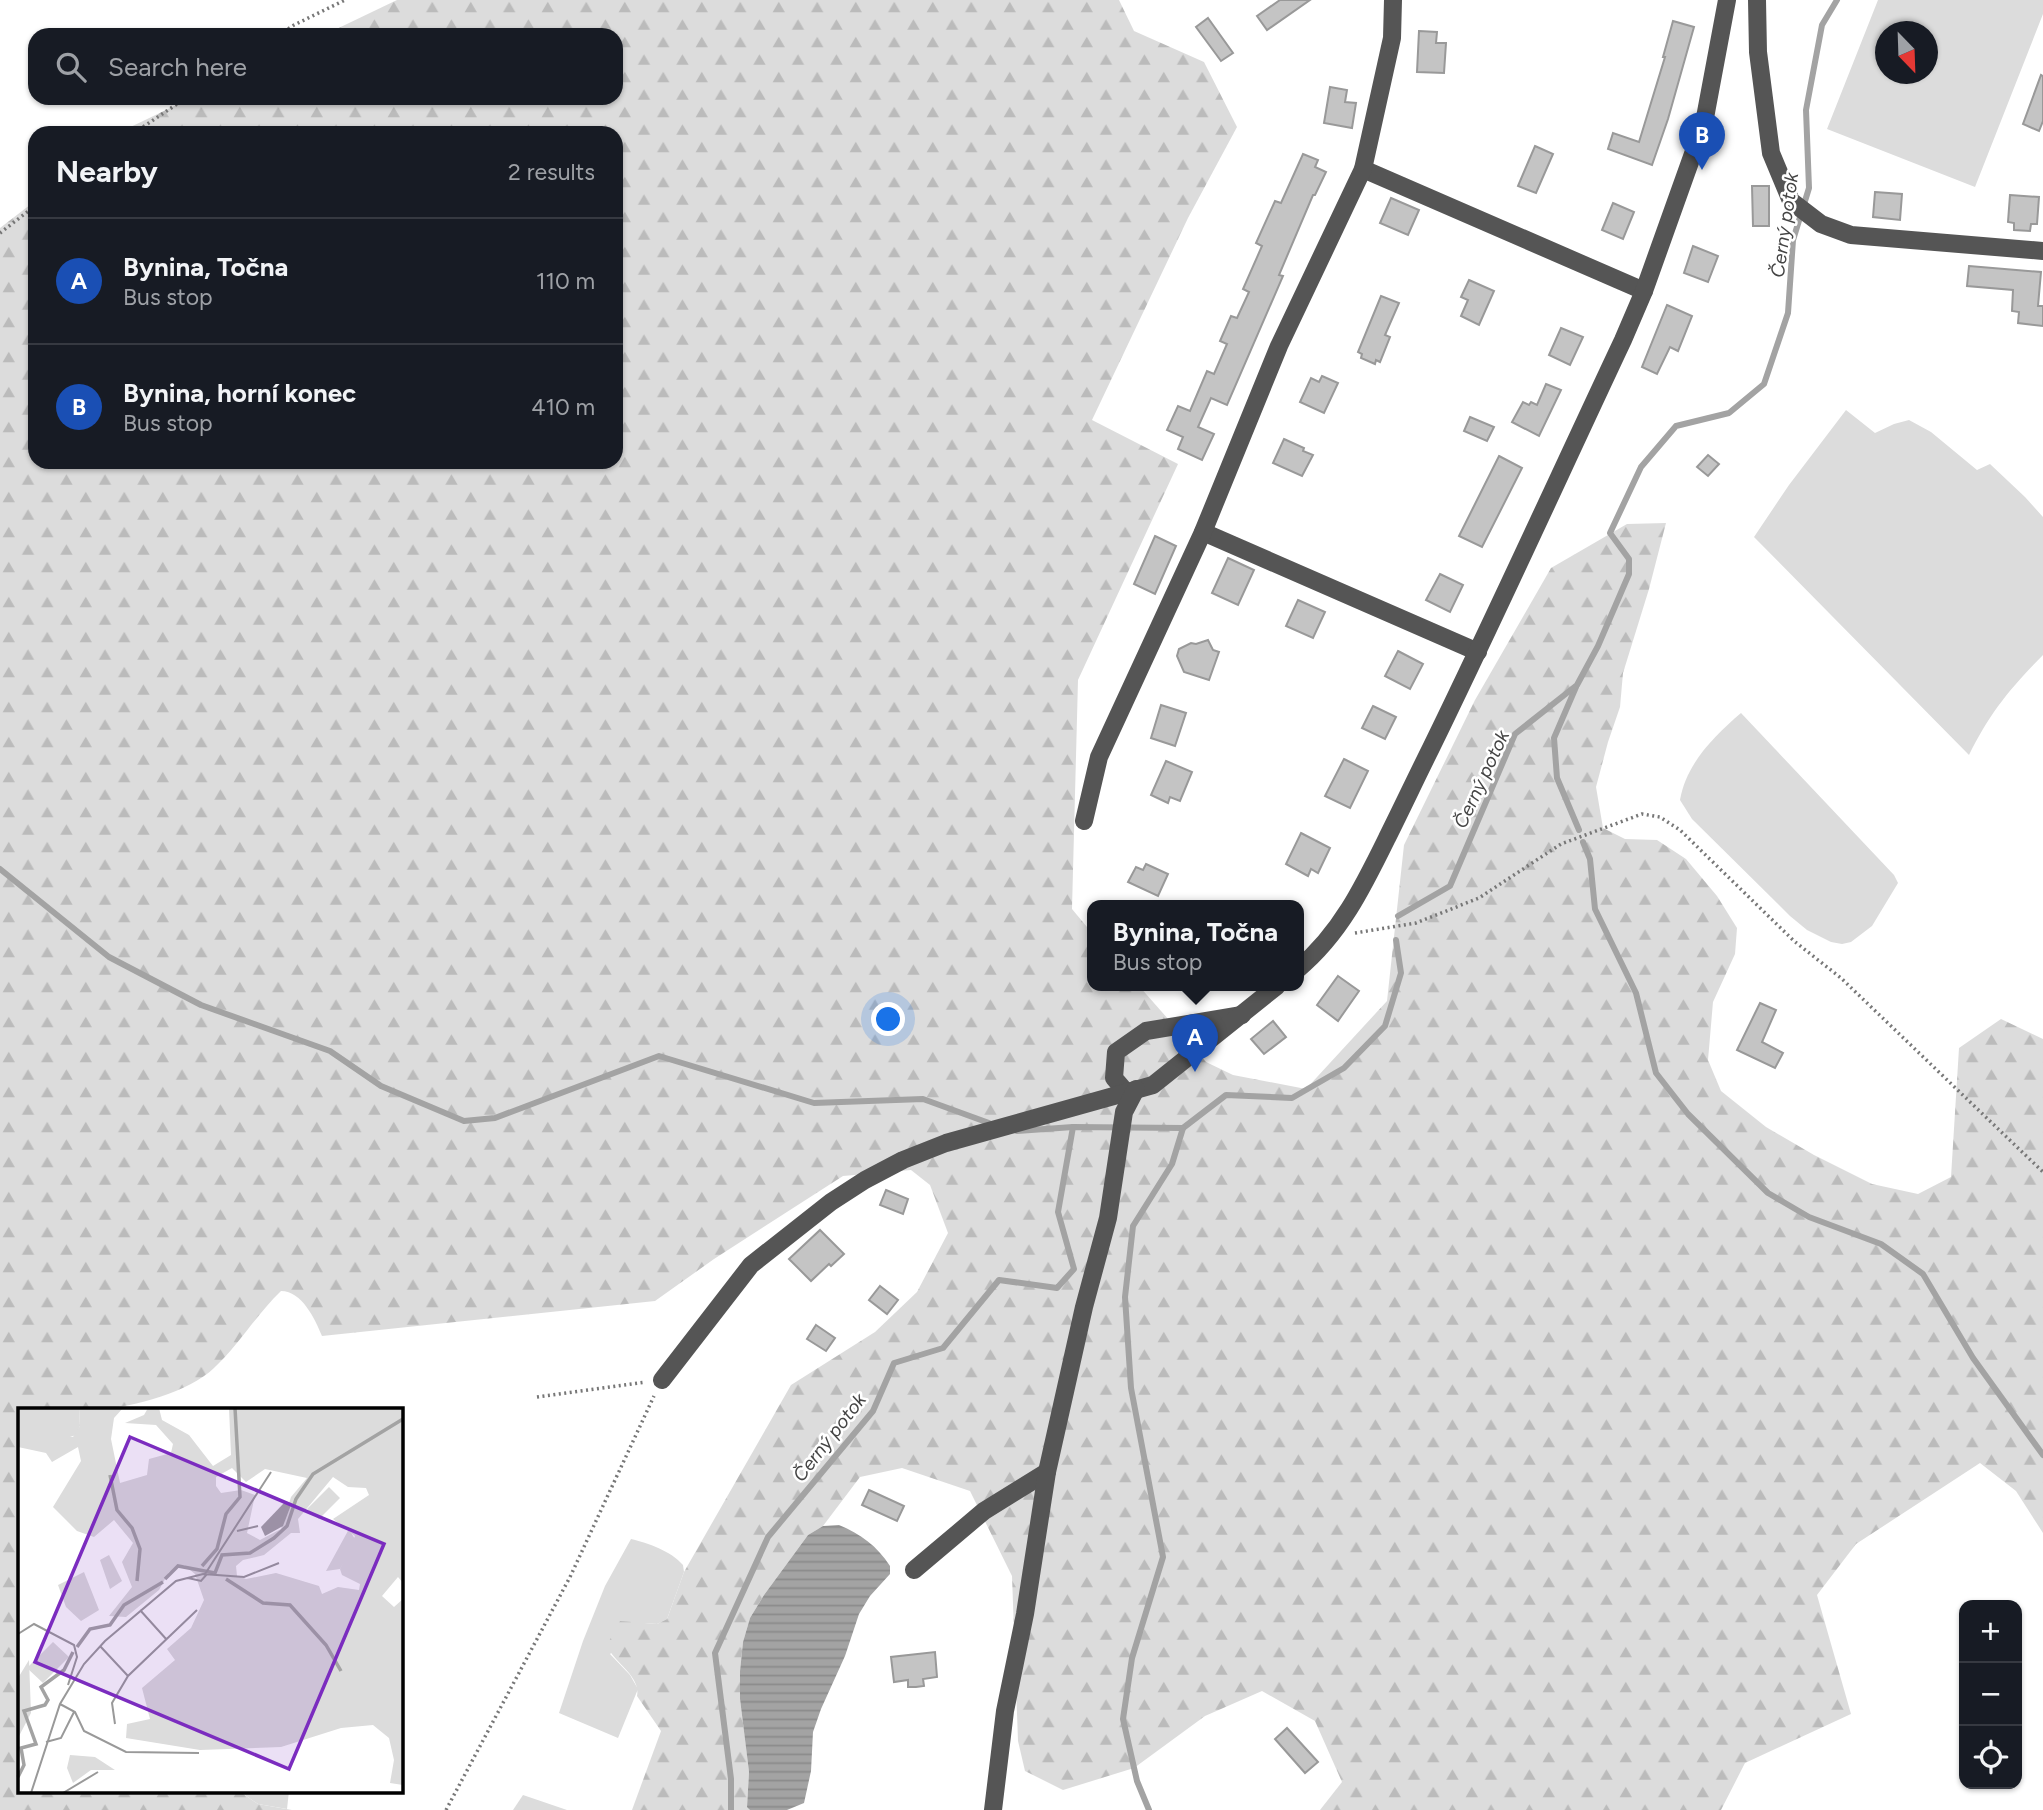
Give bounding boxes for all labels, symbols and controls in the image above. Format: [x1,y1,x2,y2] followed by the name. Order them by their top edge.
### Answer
[1875,21,1938,84] north arrow
[28,28,623,105] search box
[52,48,90,86] icon: search
[108,51,247,83] text: Search here
[1679,112,1725,170] pin: B
[56,153,158,190] text: Nearby
[508,158,595,186] text: 2 results
[1766,170,1803,279] water label: Černý potok
[123,251,288,283] text: Bynina, Točna
[71,267,87,295] text: A
[536,267,595,295] text: 110 m
[123,283,213,311] text: Bus stop
[123,377,356,409] text: Bynina, horní konec
[72,393,86,421] text: B
[531,393,595,421] text: 410 m
[123,409,213,437] text: Bus stop
[1449,726,1515,832] water label: Černý potok
[1087,900,1304,991] popup
[1113,916,1278,948] text: Bynina, Točna
[1113,948,1202,976] text: Bus stop
[871,1002,905,1036] your location
[1172,1014,1218,1072] pin: A
[788,1388,871,1486] water label: Černý potok
[18,1408,402,1792] inset map
[1959,1600,2022,1789] map controls
[1959,1600,2022,1663] button: +
[1959,1663,2022,1726] button: −
[1959,1726,2022,1789] button: locate

